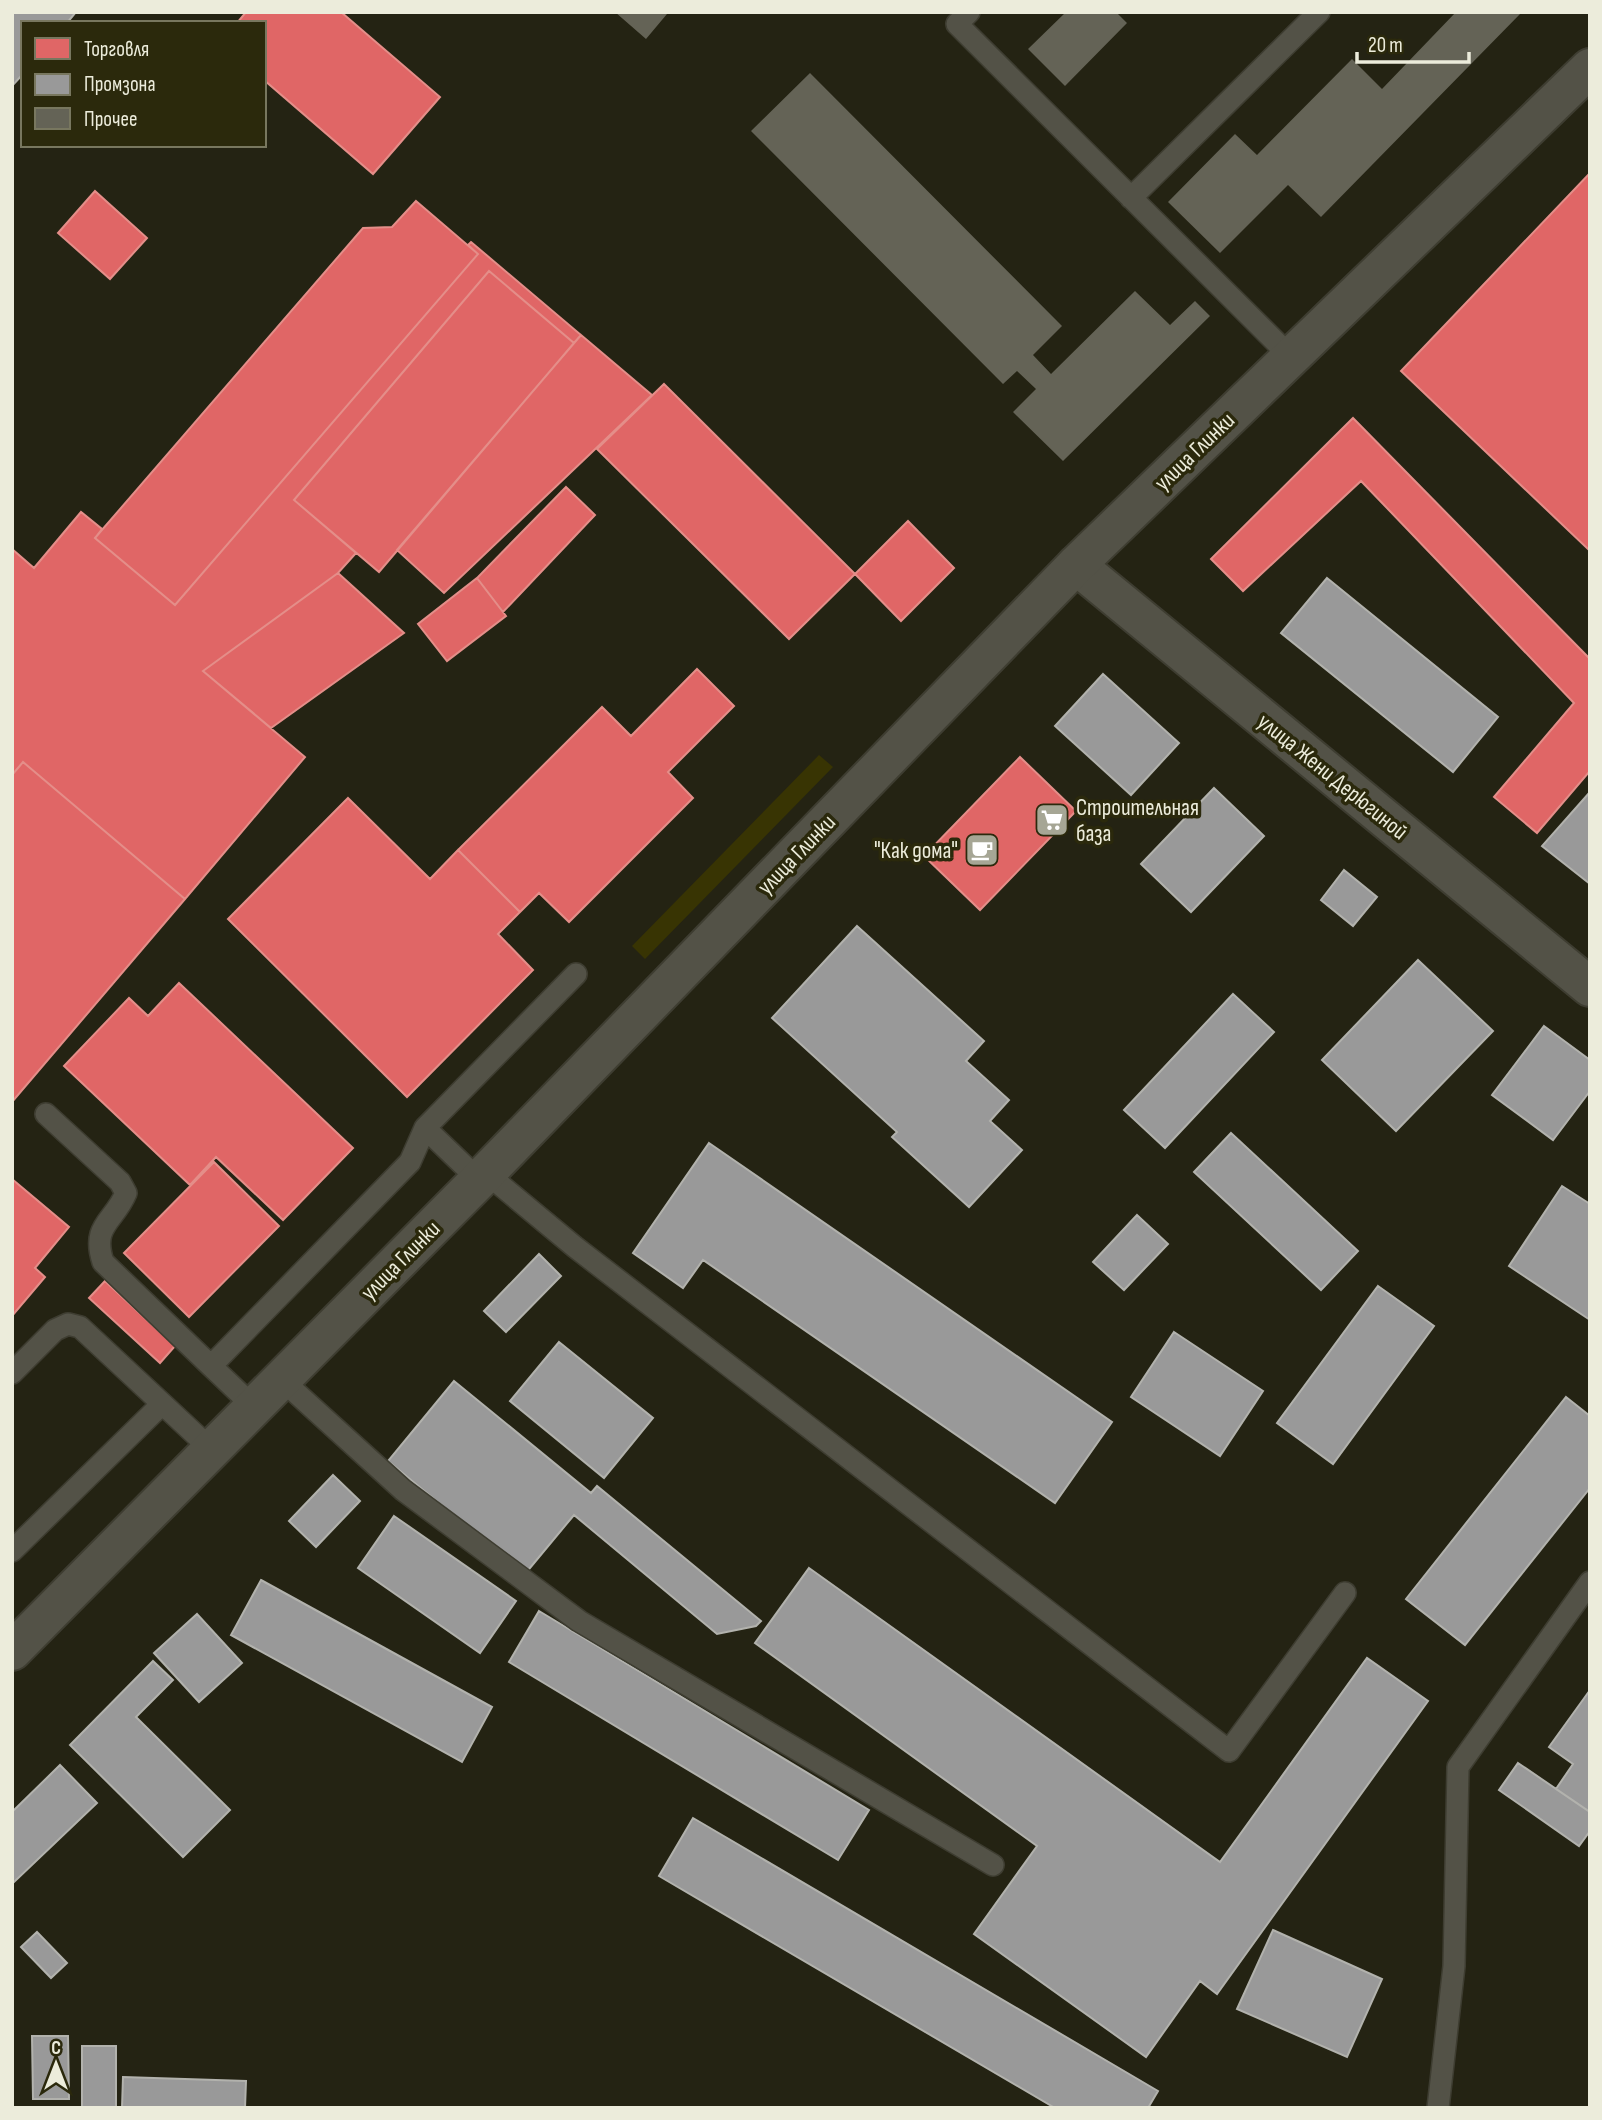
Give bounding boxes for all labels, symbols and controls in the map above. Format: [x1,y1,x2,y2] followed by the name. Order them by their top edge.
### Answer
[21,21,266,147] legend
[1357,21,1469,65] scale bar
[1368,33,1403,58] text: 20 m
[84,37,149,62] text: Торговля
[84,72,155,97] text: Промзона
[84,107,137,132] text: Прочее
[1149,407,1241,497] street label: улица Глинки
[1252,708,1413,846] street label: улица Жени Дерюгиной
[1076,794,1199,848] place label: Строительная база
[1033,801,1071,839] supermarket icon: Строительная база
[752,809,842,901] street label: улица Глинки
[963,831,1001,869] cafe icon: "Как дома"
[874,837,958,865] place label: "Как дома"
[355,1215,446,1306] street label: улица Глинки
[21,2029,91,2099] north arrow
[51,2037,61,2060] text: С

